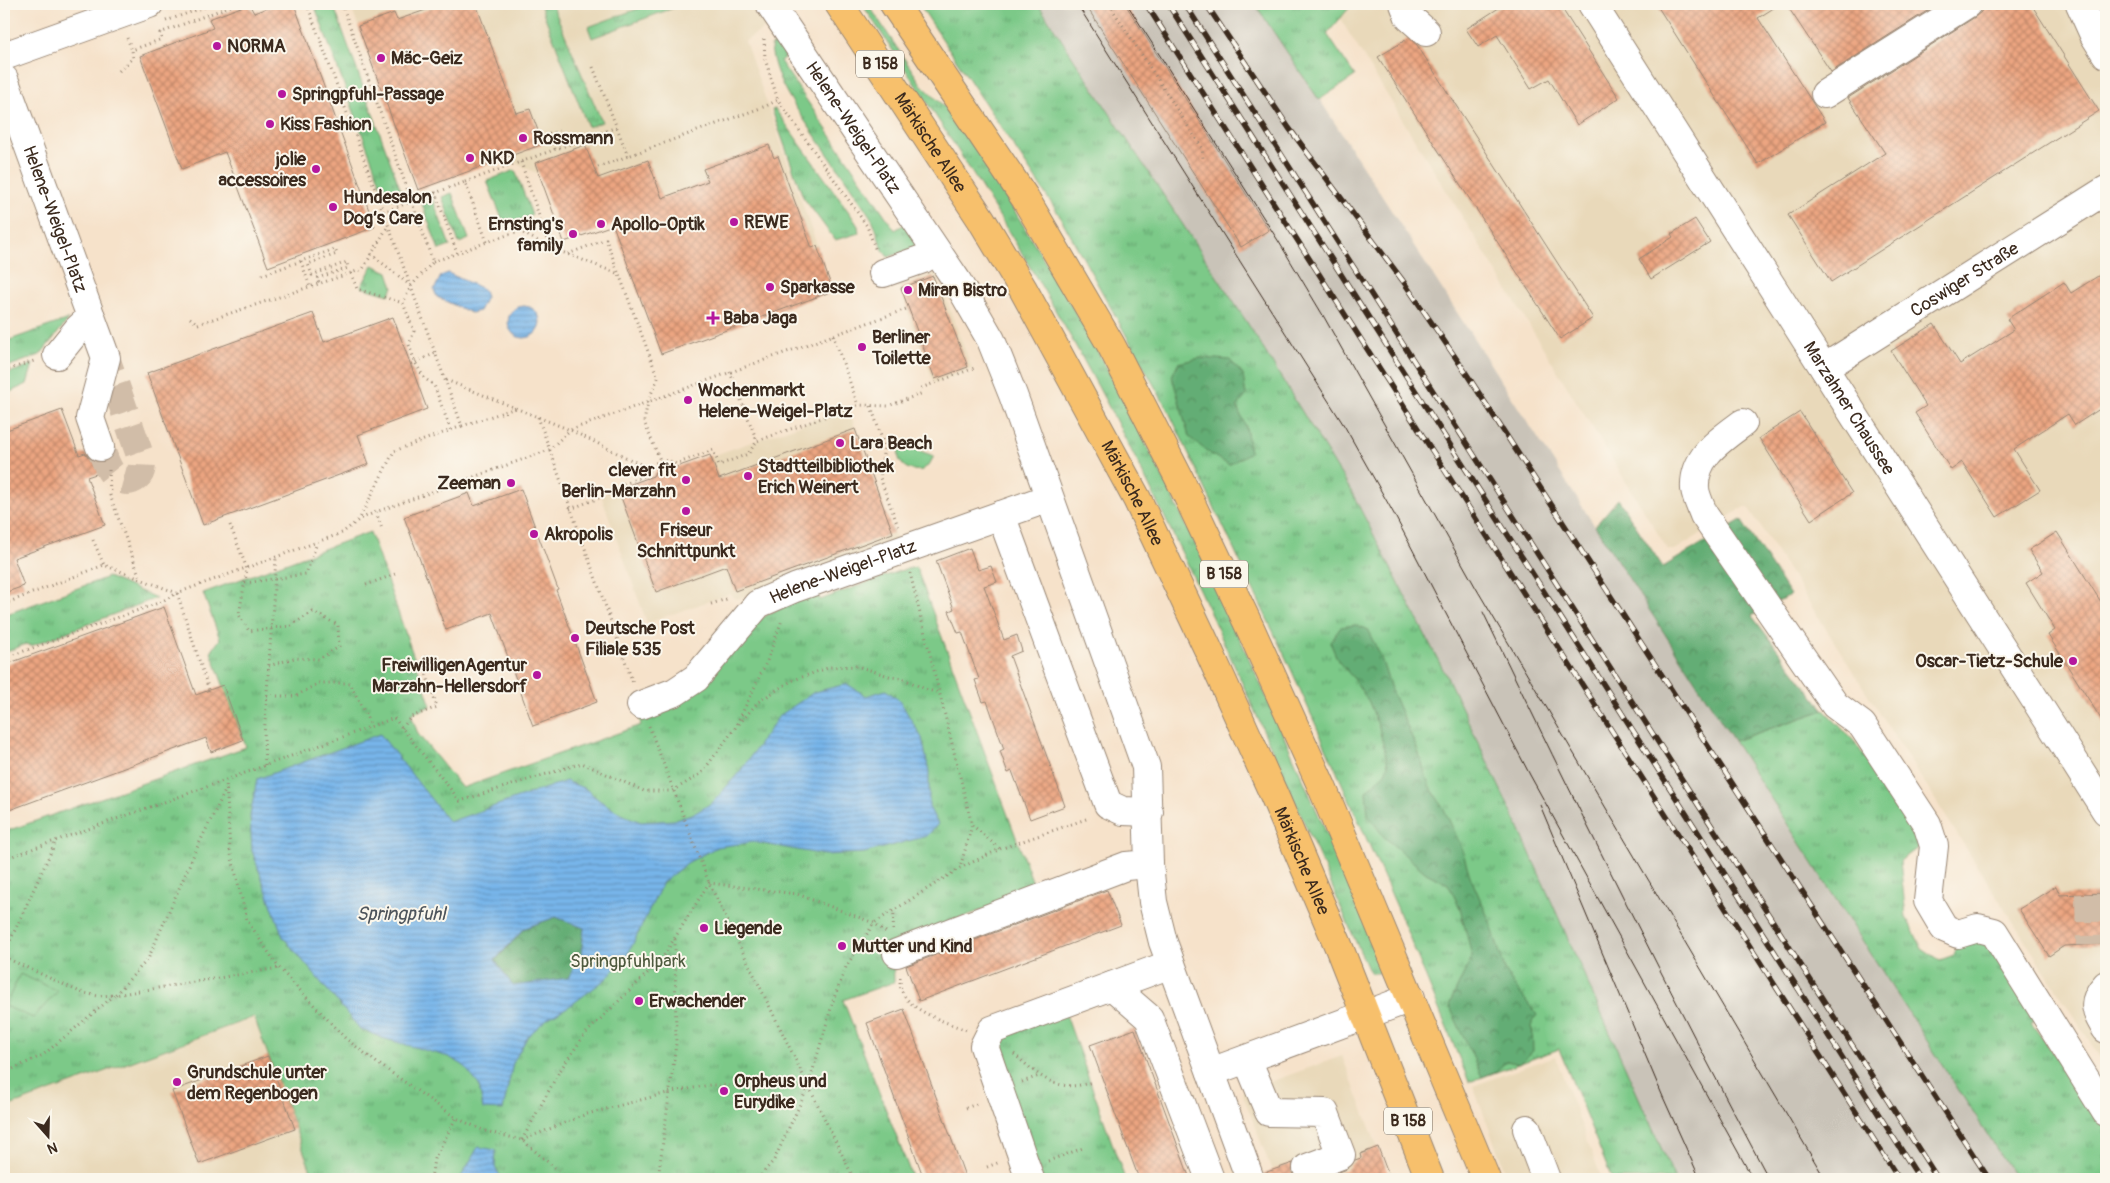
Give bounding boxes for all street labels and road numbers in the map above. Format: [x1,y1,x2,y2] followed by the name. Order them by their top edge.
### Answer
[856,51,904,78] road number: B 158
[801,57,906,198] street label: Helene-Weigel-Platz
[889,88,972,197] street label: Märkische Allee
[18,142,93,296] street label: Helene-Weigel-Platz
[1906,237,2023,322] street label: Coswiger Straße
[1798,337,1900,479] street label: Marzahner Chaussee
[1096,437,1169,550] street label: Märkische Allee
[766,534,919,609] street label: Helene-Weigel-Platz
[1200,560,1248,588] road number: B 158
[1269,803,1335,918] street label: Märkische Allee
[1384,1108,1432,1134] road number: B 158

